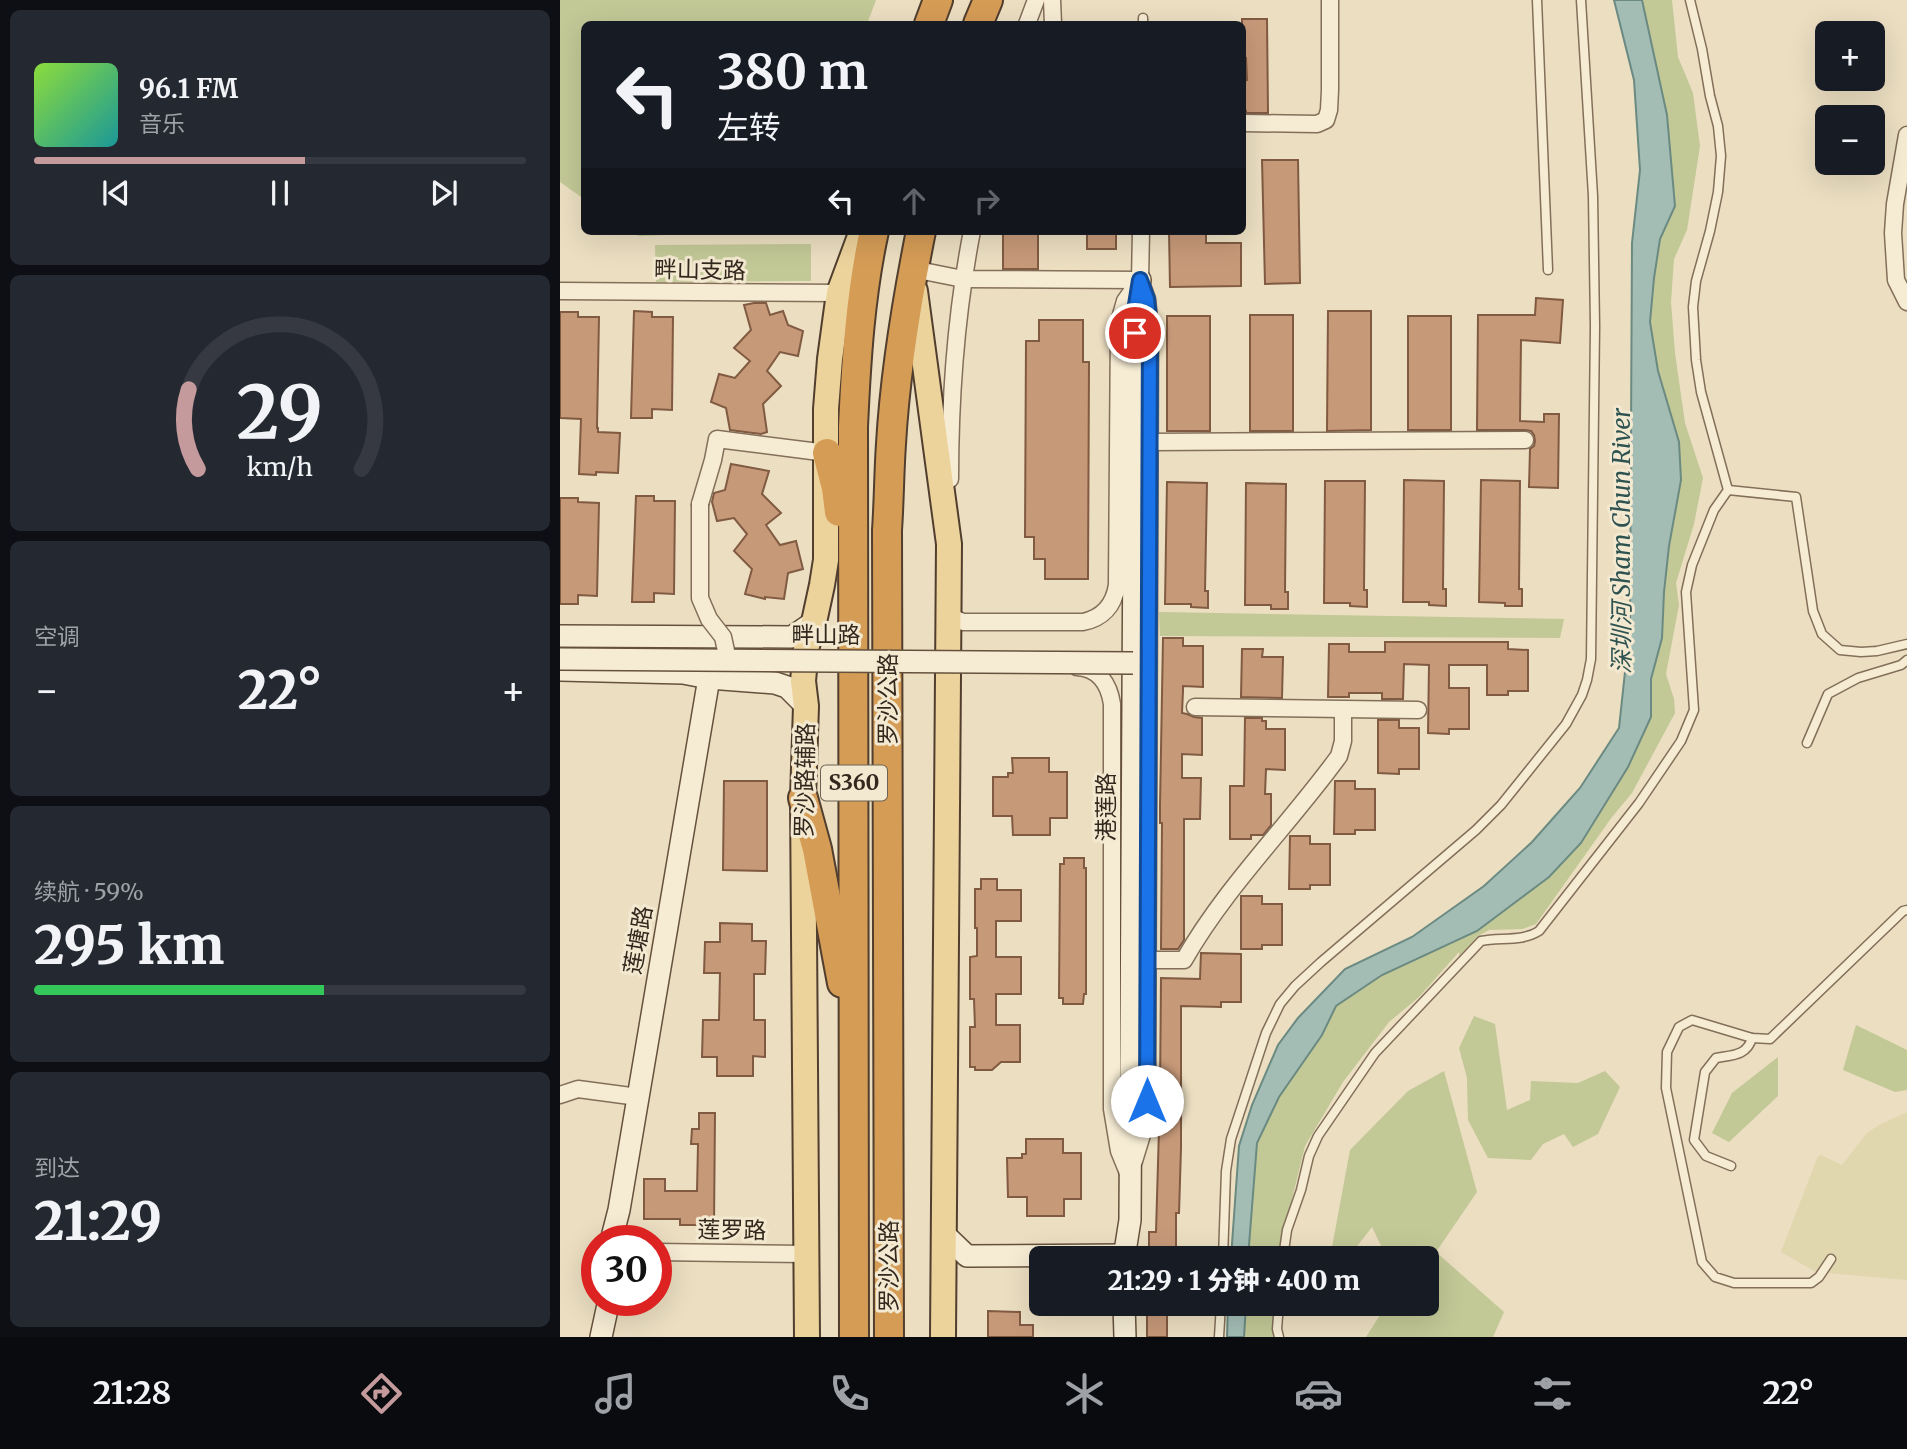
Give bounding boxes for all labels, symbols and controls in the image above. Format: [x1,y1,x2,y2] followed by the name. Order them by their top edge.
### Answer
[1815,21,1885,175] map controls
[1815,21,1885,91] button: +
[717,41,868,102] text: 380 m
[602,49,693,140] icon: left
[139,72,238,105] text: 96.1 FM
[1815,105,1885,175] button: −
[717,108,781,148] text: 左转
[139,109,185,138] text: 音乐
[97,174,135,212] icon: previous
[261,174,299,212] icon: pause
[425,174,463,212] icon: next
[822,182,860,220] icon: left
[895,182,933,220] icon: ahead
[968,182,1006,220] icon: right
[654,254,746,285] street label: 畔山支路
[1105,303,1165,363] pin
[1116,314,1154,352] icon: arrive
[237,368,323,460] text: 29
[1606,407,1637,674] water label: 深圳河 Sham Chun River
[247,451,313,483] text: km/h
[792,620,861,649] street label: 畔山路
[34,622,80,651] text: 空调
[873,653,902,745] street label: 罗沙公路
[238,658,322,723] text: 22°
[34,667,59,714] text: −
[501,667,526,714] text: +
[789,722,820,838] street label: 罗沙路辅路
[821,766,887,800] road number: S360
[1091,773,1120,842] street label: 港莲路
[34,877,144,906] text: 续航 · 59%
[617,903,658,976] street label: 莲塘路
[34,913,224,978] text: 295 km
[1110,1064,1184,1138] position arrow
[34,1153,80,1182] text: 到达
[34,1189,162,1254] text: 21:29
[697,1214,767,1245] street label: 莲罗路
[874,1220,903,1312] street label: 罗沙公路
[581,1225,672,1316] speed limit sign: 30
[1108,1264,1360,1297] text: 21:29 · 1 分钟 · 400 m
[357,1369,406,1418] icon: directions
[591,1369,640,1418] icon: music
[825,1369,874,1418] icon: phone
[1060,1369,1109,1418] icon: climate
[1294,1369,1343,1418] icon: car
[1528,1369,1577,1418] icon: filters
[93,1373,171,1413] text: 21:28
[1762,1373,1814,1413] text: 22°

